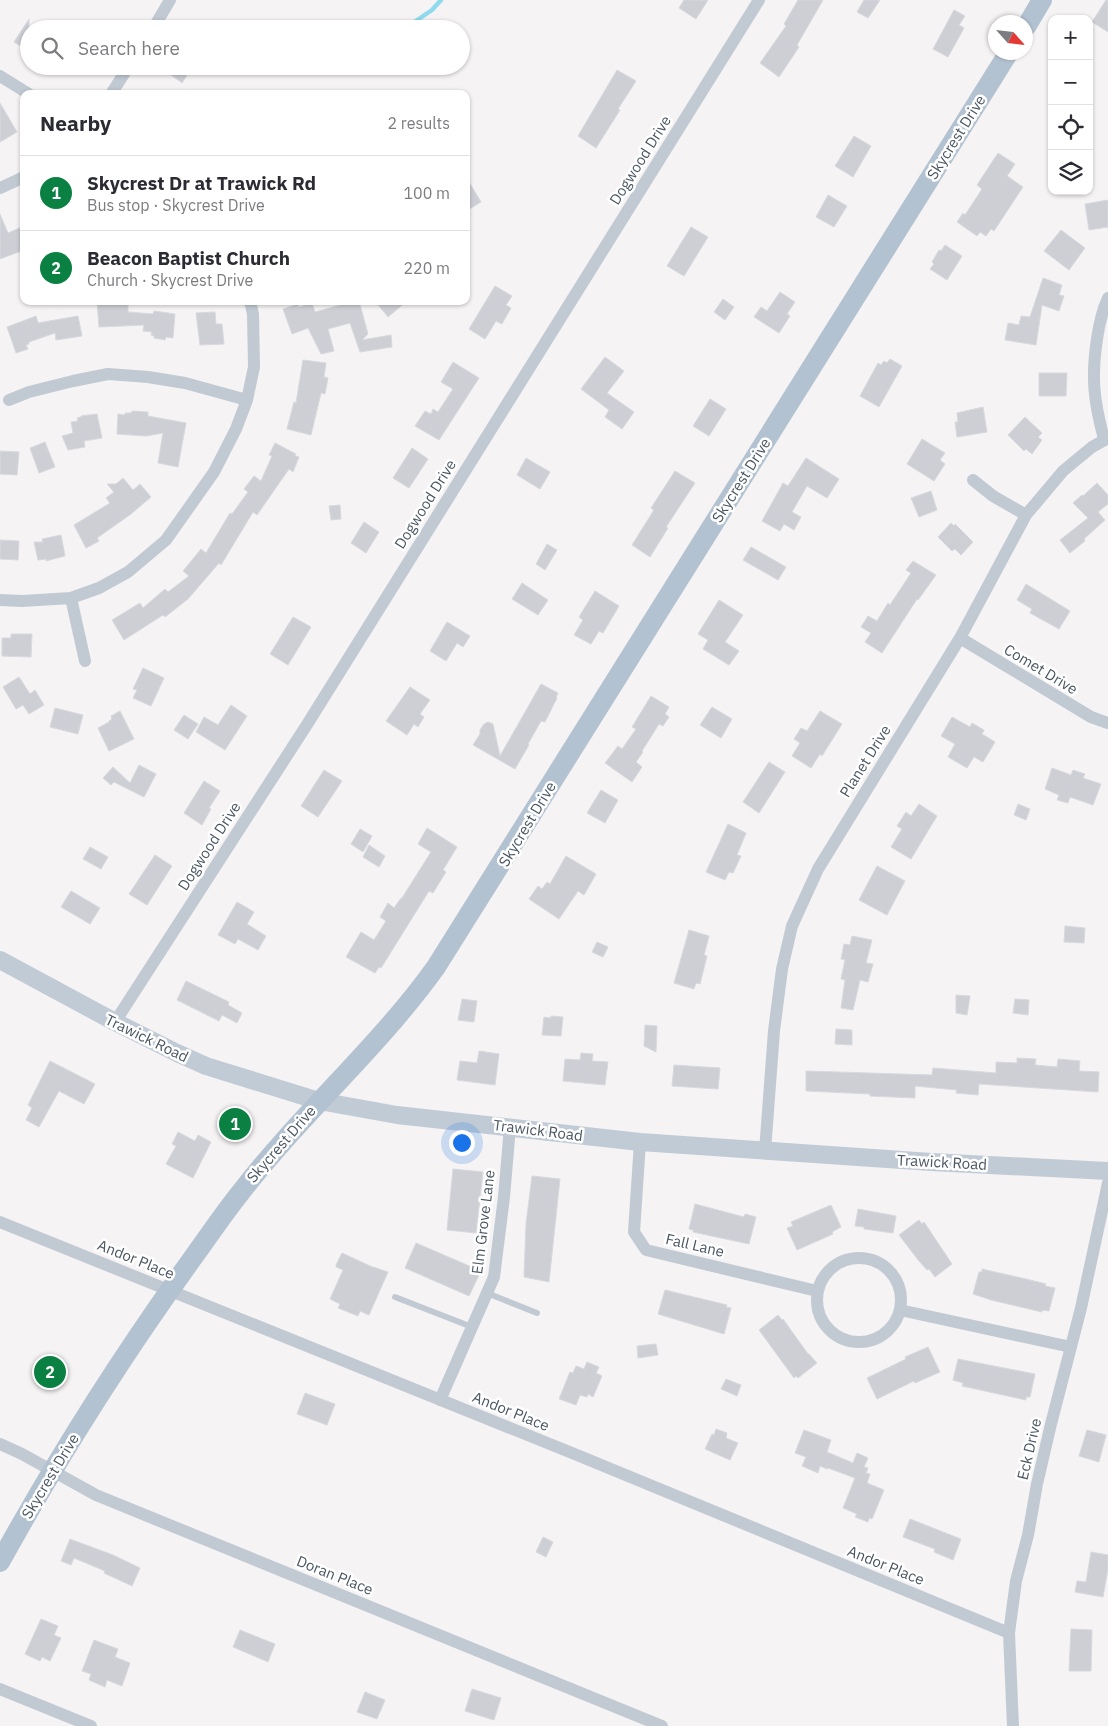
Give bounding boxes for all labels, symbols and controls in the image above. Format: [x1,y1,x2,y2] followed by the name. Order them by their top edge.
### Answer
[988,15,1033,60] north arrow
[1048,15,1093,195] map controls
[1048,15,1093,60] button: +
[20,20,470,75] search box
[38,34,66,62] icon: search
[78,36,180,60] text: Search here
[1048,60,1093,105] button: −
[922,91,990,183] street label: Skycrest Drive
[1048,105,1093,150] button: locate
[40,109,111,137] text: Nearby
[605,112,675,208] street label: Dogwood Drive
[387,113,450,133] text: 2 results
[1048,150,1093,195] button: layers
[87,171,316,195] text: Skycrest Dr at Trawick Rd
[51,183,61,203] text: 1
[403,183,450,203] text: 100 m
[87,195,265,215] text: Bus stop · Skycrest Drive
[87,246,290,270] text: Beacon Baptist Church
[51,258,61,278] text: 2
[403,258,450,278] text: 220 m
[87,270,253,290] text: Church · Skycrest Drive
[707,434,775,526] street label: Skycrest Drive
[390,456,460,552] street label: Dogwood Drive
[1001,640,1081,698] street label: Comet Drive
[835,721,895,801] street label: Planet Drive
[494,778,560,870] street label: Skycrest Drive
[173,798,245,894] street label: Dogwood Drive
[102,1010,192,1066] street label: Trawick Road
[242,1102,320,1186] street label: Skycrest Drive
[219,1105,251,1143] pin: 1
[492,1115,584,1145] street label: Trawick Road
[449,1130,475,1156] your location
[897,1150,987,1174] street label: Trawick Road
[467,1169,499,1275] street label: Elm Grove Lane
[664,1229,726,1261] street label: Fall Lane
[95,1235,177,1283] street label: Andor Place
[34,1353,66,1391] pin: 2
[470,1387,552,1435] street label: Andor Place
[1013,1416,1045,1482] street label: Eck Drive
[17,1430,83,1522] street label: Skycrest Drive
[845,1541,927,1589] street label: Andor Place
[294,1551,376,1599] street label: Doran Place

